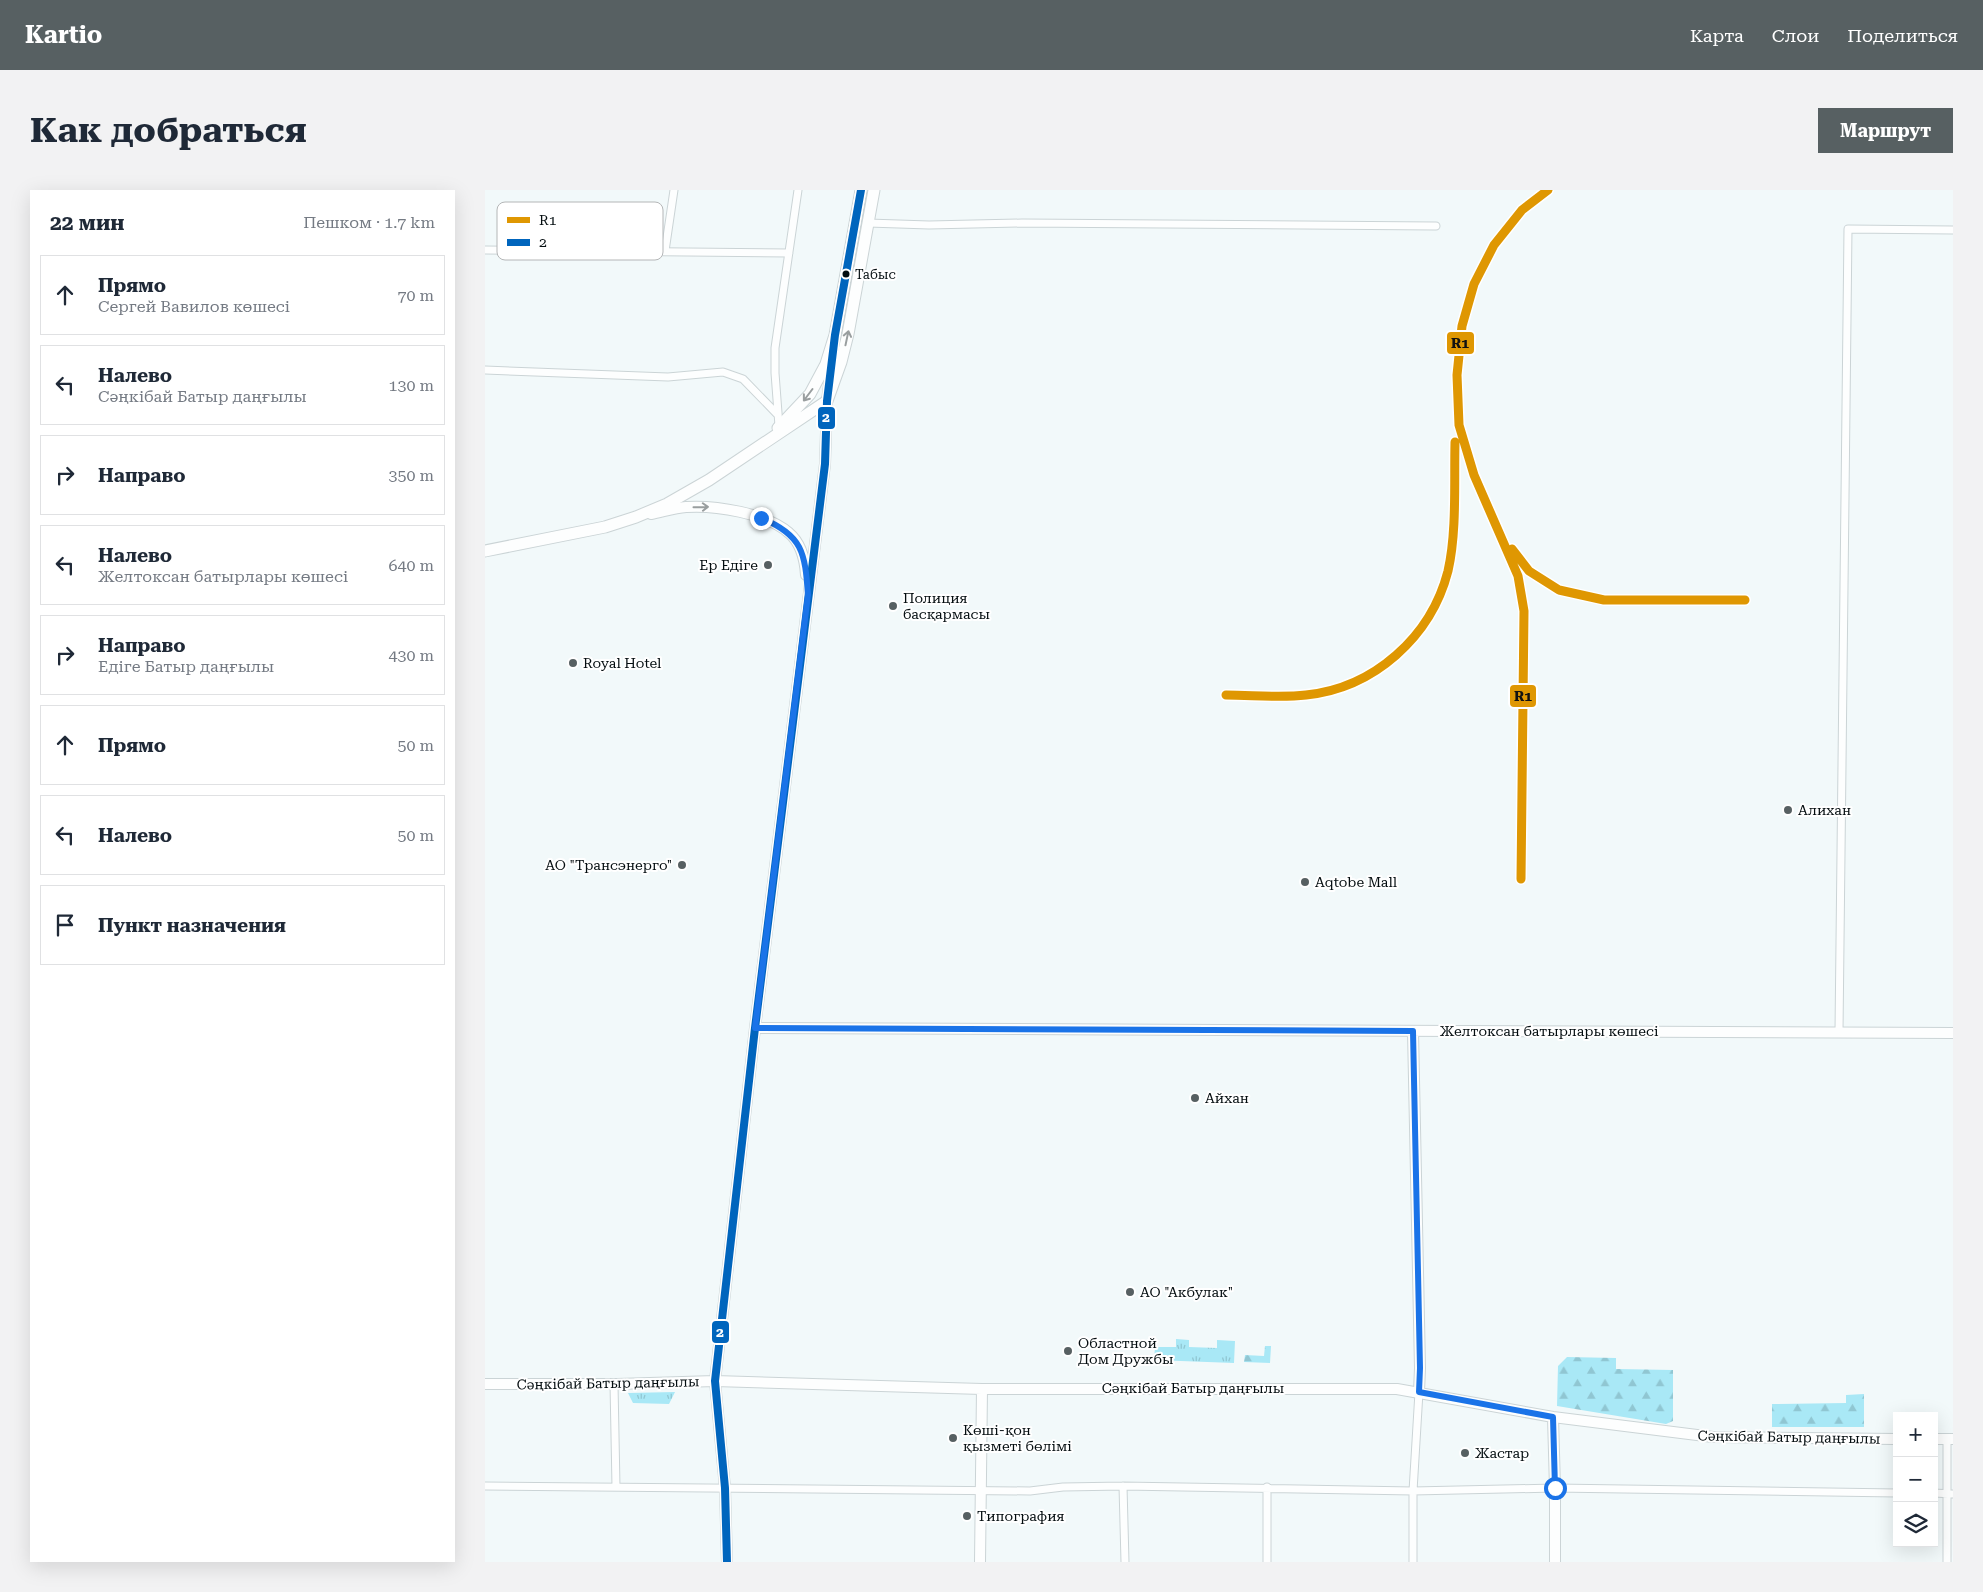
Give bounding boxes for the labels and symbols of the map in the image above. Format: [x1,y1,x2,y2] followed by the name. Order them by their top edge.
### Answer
[497,202,663,260] legend
[539,212,557,228] text: R1
[539,234,547,250] text: 2
[855,267,896,282] place label: Табыс
[841,269,851,279] marker: Табыс
[842,330,852,346] one-way arrow
[1446,331,1475,355] line badge: R1
[1451,335,1469,351] text: R1
[803,388,814,401] one-way arrow
[817,406,836,430] line badge: 2
[822,409,830,425] text: 2
[692,502,709,512] one-way arrow
[750,507,773,530] route end
[699,557,758,573] place label: Ер Едіге
[762,559,774,571] marker: Ер Едіге
[903,590,990,622] place label: Полиция басқармасы
[887,600,899,612] marker: Полиция басқармасы
[583,655,662,671] place label: Royal Hotel
[567,657,579,669] marker: Royal Hotel
[1509,684,1537,708] line badge: R1
[1514,688,1532,704] text: R1
[1798,802,1851,818] place label: Алихан
[1782,804,1794,816] marker: Алихан
[545,857,672,873] place label: АО "Трансэнерго"
[676,859,688,871] marker: АО "Трансэнерго"
[1315,874,1398,890] place label: Aqtobe Mall
[1299,876,1311,888] marker: Aqtobe Mall
[1440,1023,1659,1039] street label: Желтоксан батырлары көшесі
[1205,1090,1249,1106] place label: Айхан
[1189,1092,1201,1104] marker: Айхан
[1140,1284,1233,1300] place label: АО "Акбулак"
[1124,1286,1136,1298] marker: АО "Акбулак"
[711,1320,730,1344] line badge: 2
[716,1324,724,1340] text: 2
[1078,1335,1173,1367] place label: Областной Дом Дружбы
[1062,1345,1074,1357] marker: Областной Дом Дружбы
[517,1373,699,1393] street label: Сәңкібай Батыр даңғылы
[1102,1380,1284,1396] street label: Сәңкібай Батыр даңғылы
[963,1422,1072,1454] place label: Көші-қон қызметі бөлімі
[1698,1427,1880,1447] street label: Сәңкібай Батыр даңғылы
[947,1432,959,1444] marker: Көші-қон қызметі бөлімі
[1475,1445,1529,1461] place label: Жастар
[1459,1447,1471,1459] marker: Жастар
[1544,1477,1567,1500] route start
[977,1508,1065,1524] place label: Типография
[961,1510,973,1522] marker: Типография

